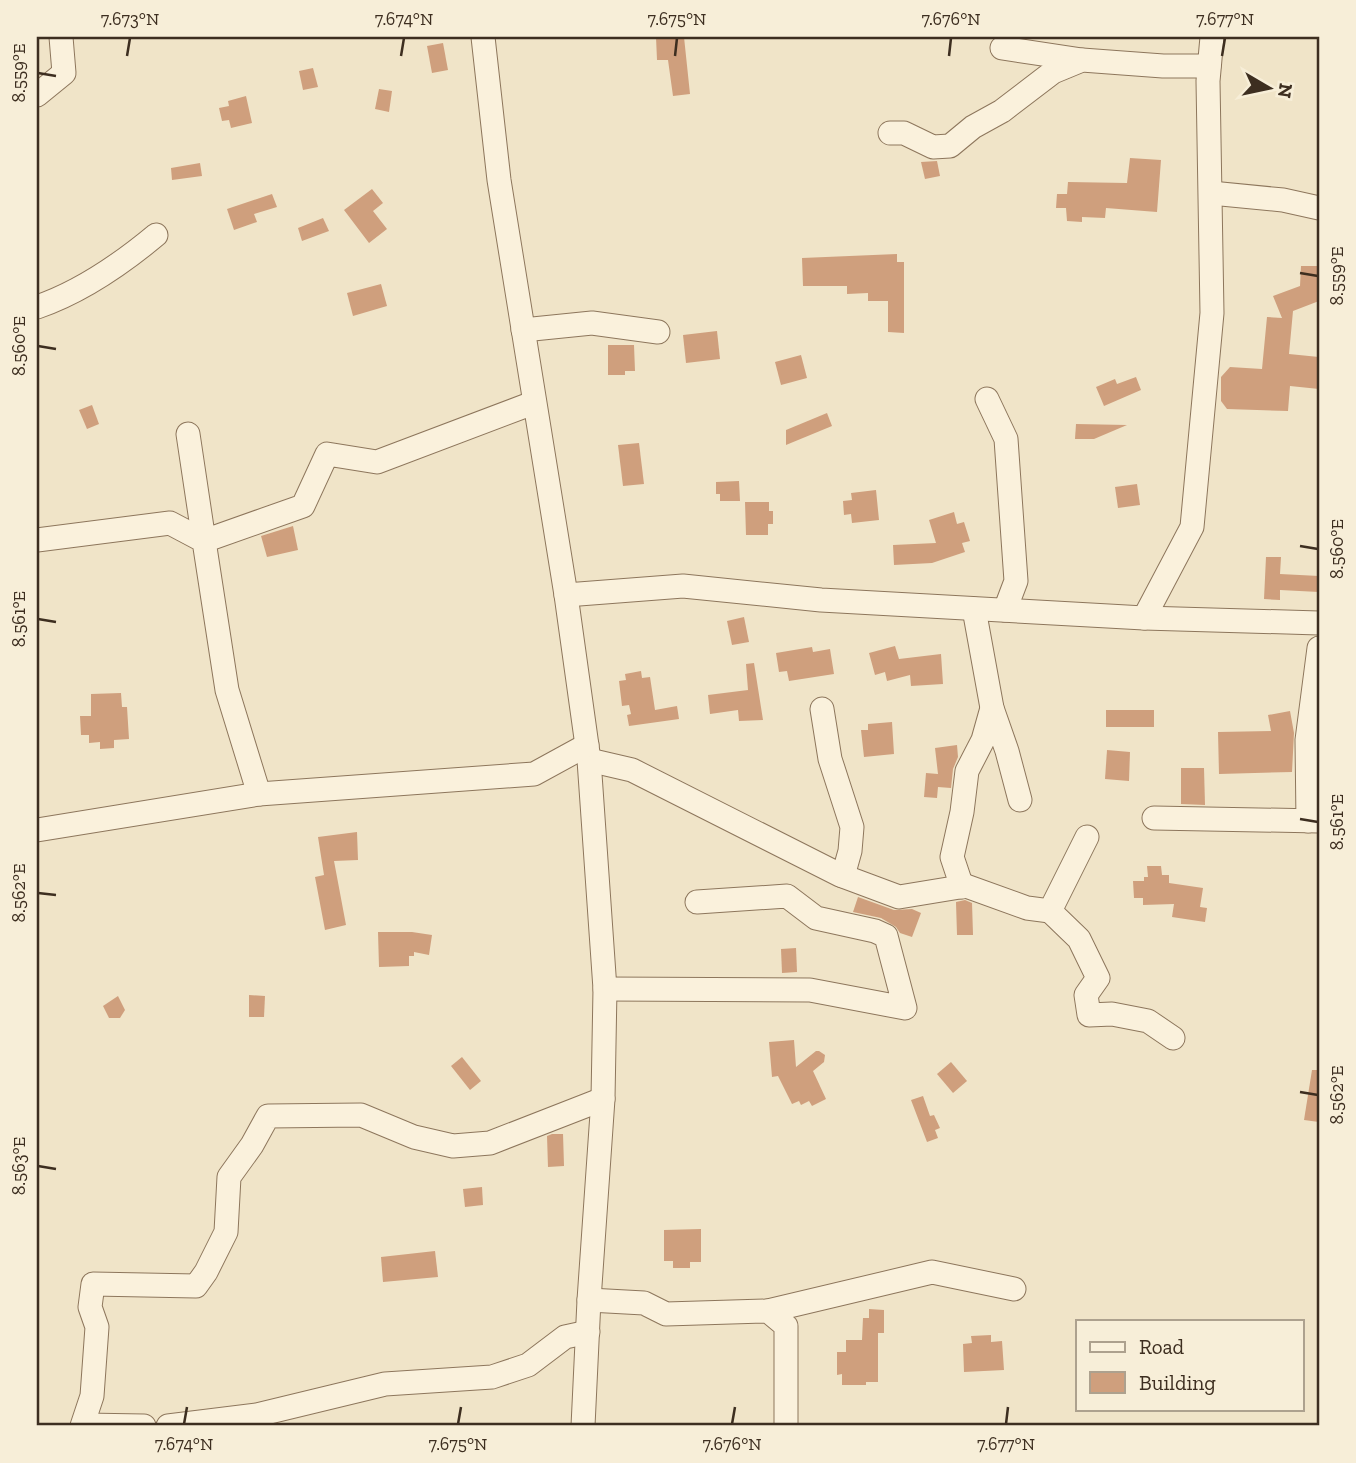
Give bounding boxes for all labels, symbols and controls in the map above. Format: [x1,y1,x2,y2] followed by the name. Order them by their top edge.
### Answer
[101,8,159,30] text: 7.673°N
[375,8,433,30] text: 7.674°N
[648,8,706,30] text: 7.675°N
[921,8,981,30] text: 7.676°N
[1196,8,1254,30] text: 7.677°N
[8,43,30,103] text: 8.559°E
[1234,52,1304,122] north arrow
[1273,82,1298,100] text: N
[1326,246,1348,306] text: 8.559°E
[8,316,30,376] text: 8.560°E
[1326,519,1348,579] text: 8.560°E
[8,591,30,647] text: 8.561°E
[1326,794,1348,850] text: 8.561°E
[8,863,30,923] text: 8.562°E
[1326,1065,1348,1125] text: 8.562°E
[8,1137,30,1195] text: 8.563°E
[1076,1320,1304,1410] legend
[1139,1334,1185,1359] text: Road
[1139,1370,1216,1395] text: Building
[155,1433,213,1455] text: 7.674°N
[429,1433,487,1455] text: 7.675°N
[702,1433,762,1455] text: 7.676°N
[977,1433,1035,1455] text: 7.677°N

